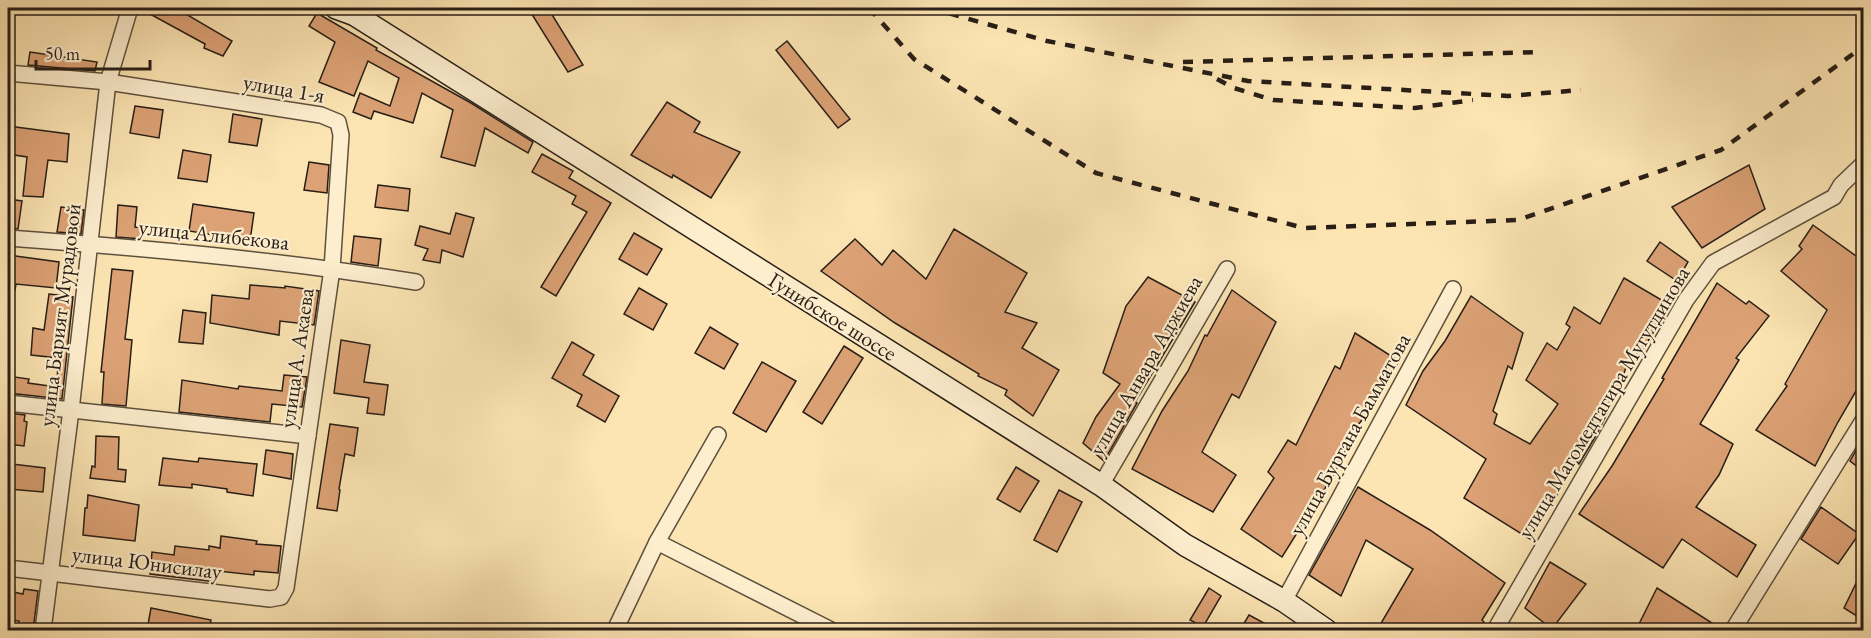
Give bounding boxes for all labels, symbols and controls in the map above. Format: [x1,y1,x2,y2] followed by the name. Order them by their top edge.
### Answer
[36,33,150,71] scale bar
[45,42,80,65] text: 50 m
[241,67,327,110] street label: улица 1-я
[31,201,88,428] street label: улица Барият Мурадовой
[137,212,291,257] street label: улица Алибекова
[1510,261,1696,544] street label: улица Магомедтагира Мугутдинова
[763,265,903,368] street label: Гунибское шоссе
[1082,270,1209,461] street label: улица Анвара Аджиева
[272,286,321,430] street label: улица А. Акаева
[1282,328,1417,541] street label: улица Бургана Бамматова
[70,539,224,586] street label: улица Юнисилау

